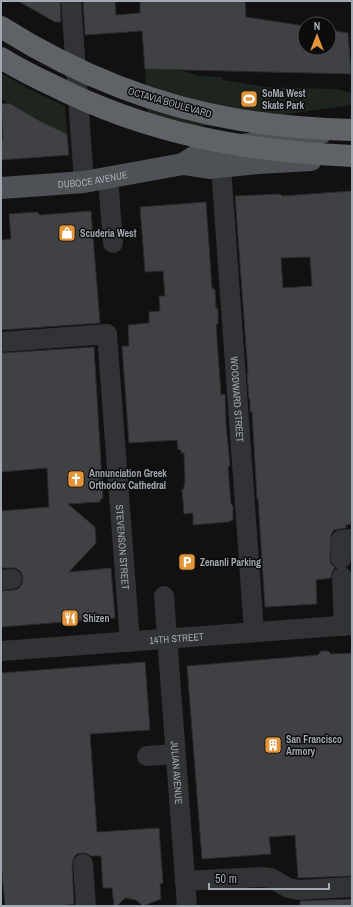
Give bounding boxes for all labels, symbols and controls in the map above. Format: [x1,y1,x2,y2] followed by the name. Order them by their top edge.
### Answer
[297,16,337,56] north arrow
[314,19,320,33] text: N
[126,84,213,121] street label: OCTAVIA BOULEVARD
[262,87,306,112] place label: SoMa West Skate Park
[239,89,259,109] sports icon: SoMa West Skate Park
[57,168,128,191] street label: DUBOCE AVENUE
[57,223,77,243] shop icon: Scuderia West
[80,227,137,240] place label: Scuderia West
[227,356,247,443] street label: WOODWARD STREET
[89,467,167,492] place label: Annunciation Greek Orthodox Cathedral
[66,469,86,489] church icon: Annunciation Greek Orthodox Cathedral
[113,504,132,590] street label: STEVENSON STREET
[177,552,197,572] parking icon: Zenanli Parking
[200,556,261,569] place label: Zenanli Parking
[60,608,80,628] restaurant icon: Shizen
[83,612,109,625] place label: Shizen
[149,630,204,647] street label: 14TH STREET
[286,733,342,758] place label: San Francisco Armory
[263,735,283,755] building icon: San Francisco Armory
[168,741,185,805] street label: JULIAN AVENUE
[209,865,329,891] scale bar
[215,871,237,887] text: 50 m

